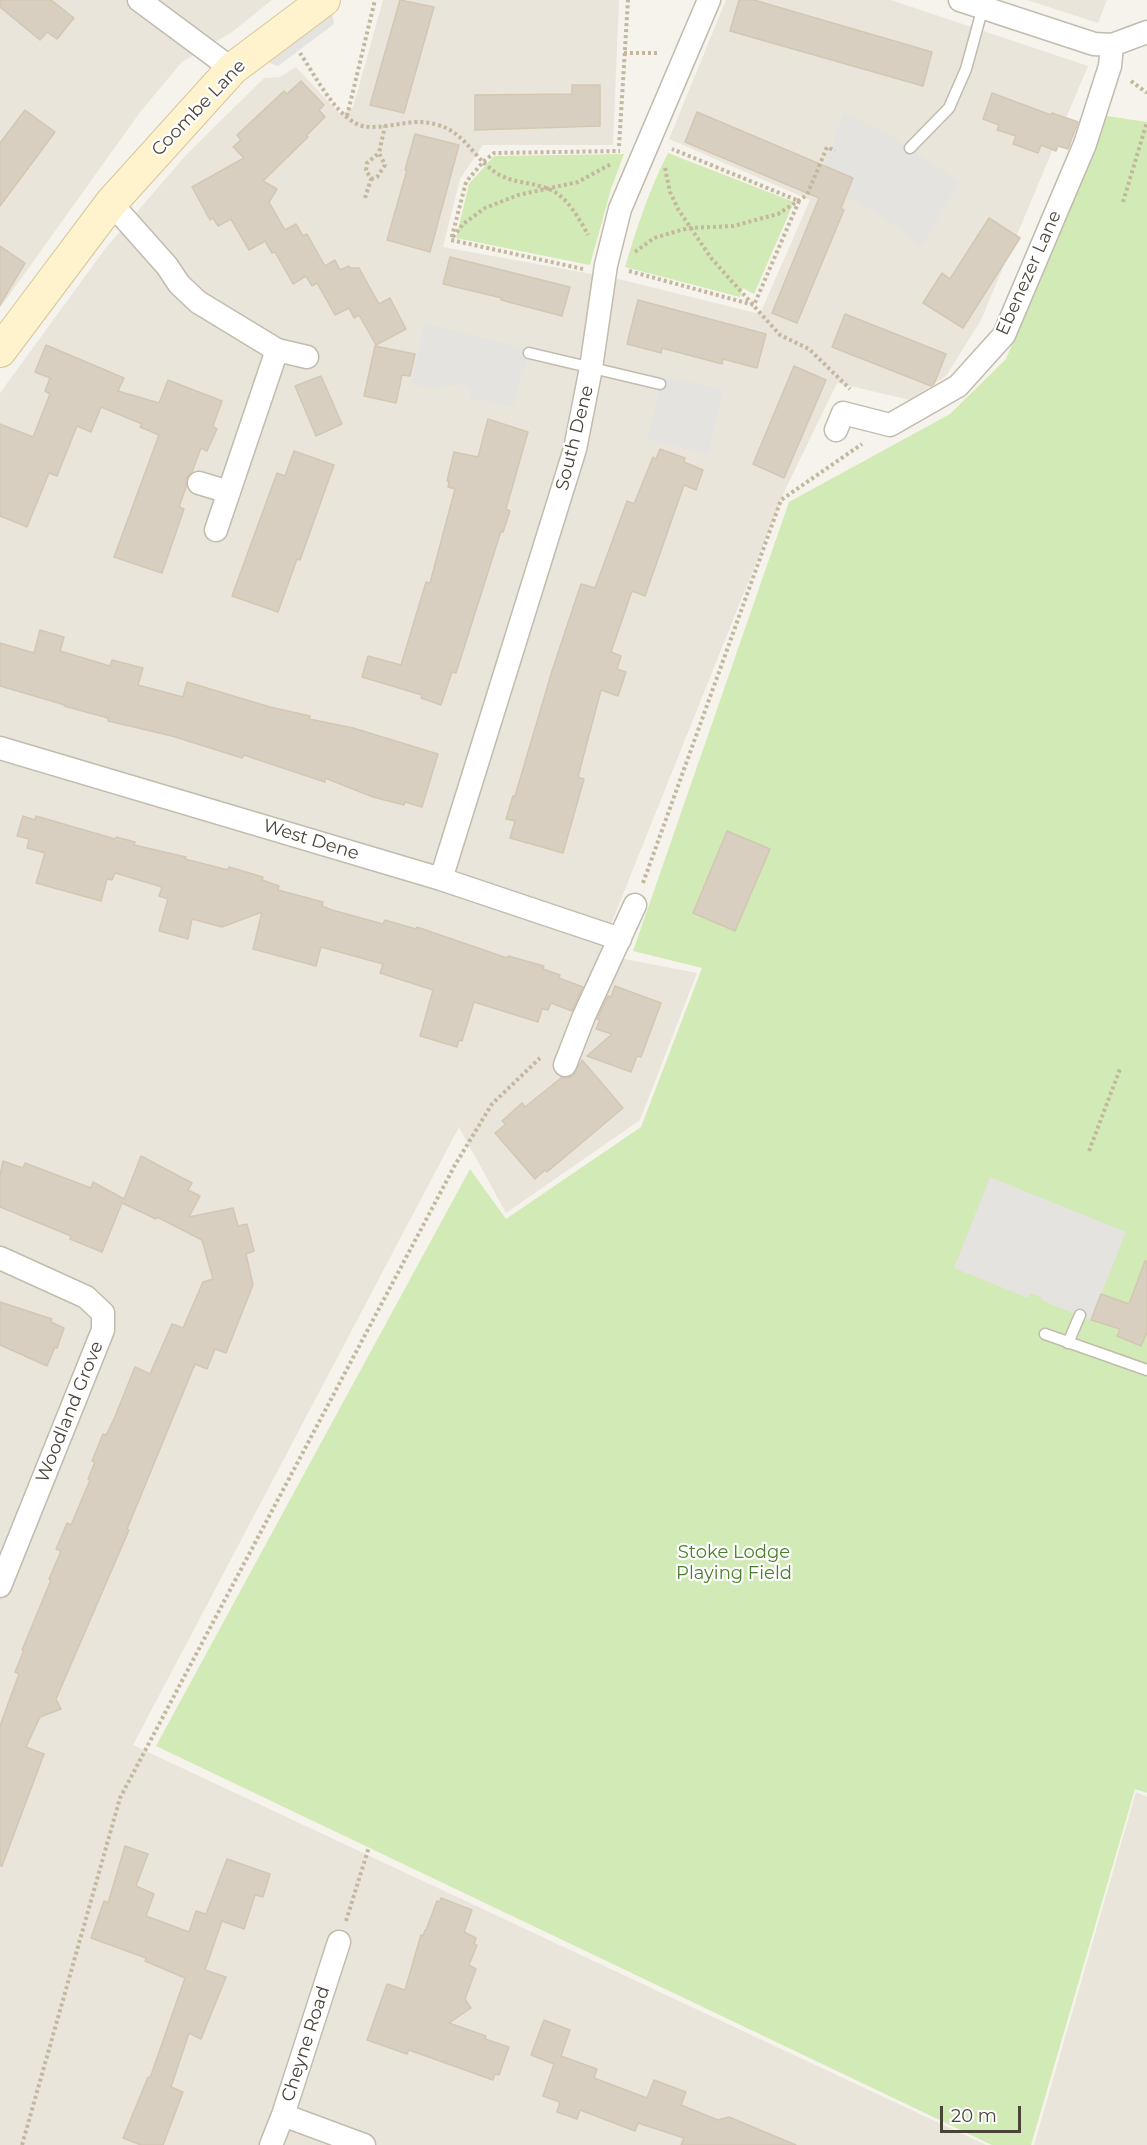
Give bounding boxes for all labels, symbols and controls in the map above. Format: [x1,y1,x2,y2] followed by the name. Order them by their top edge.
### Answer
[147,55,251,161] street label: Coombe Lane
[992,207,1066,339] street label: Ebenezer Lane
[552,383,598,493] street label: South Dene
[260,815,362,865] street label: West Dene
[32,1338,108,1486] street label: Woodland Grove
[676,1542,792,1584] park label: Stoke Lodge Playing Field
[277,1983,335,2105] street label: Cheyne Road
[943,2094,1024,2132] scale bar
[951,2105,997,2127] text: 20 m

